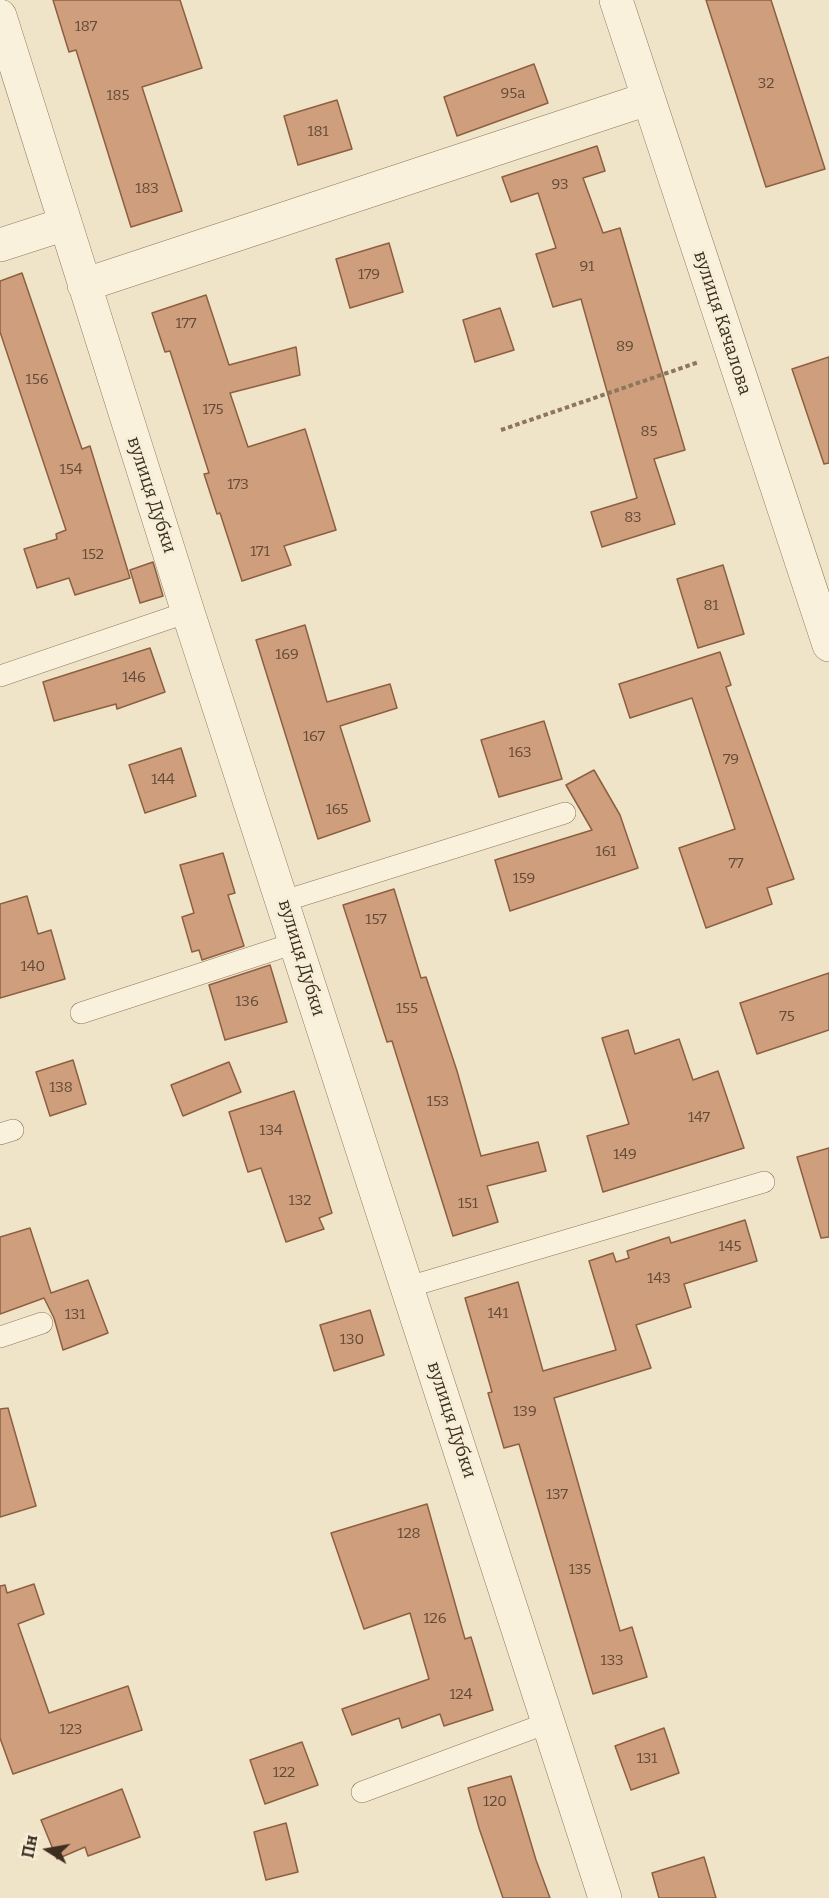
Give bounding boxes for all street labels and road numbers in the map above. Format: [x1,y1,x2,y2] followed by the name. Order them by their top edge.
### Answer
[689,248,755,398] street label: вулиця Качалова
[122,434,180,556] street label: вулиця Дубки
[273,897,329,1019] street label: вулиця Дубки
[422,1359,480,1481] street label: вулиця Дубки

